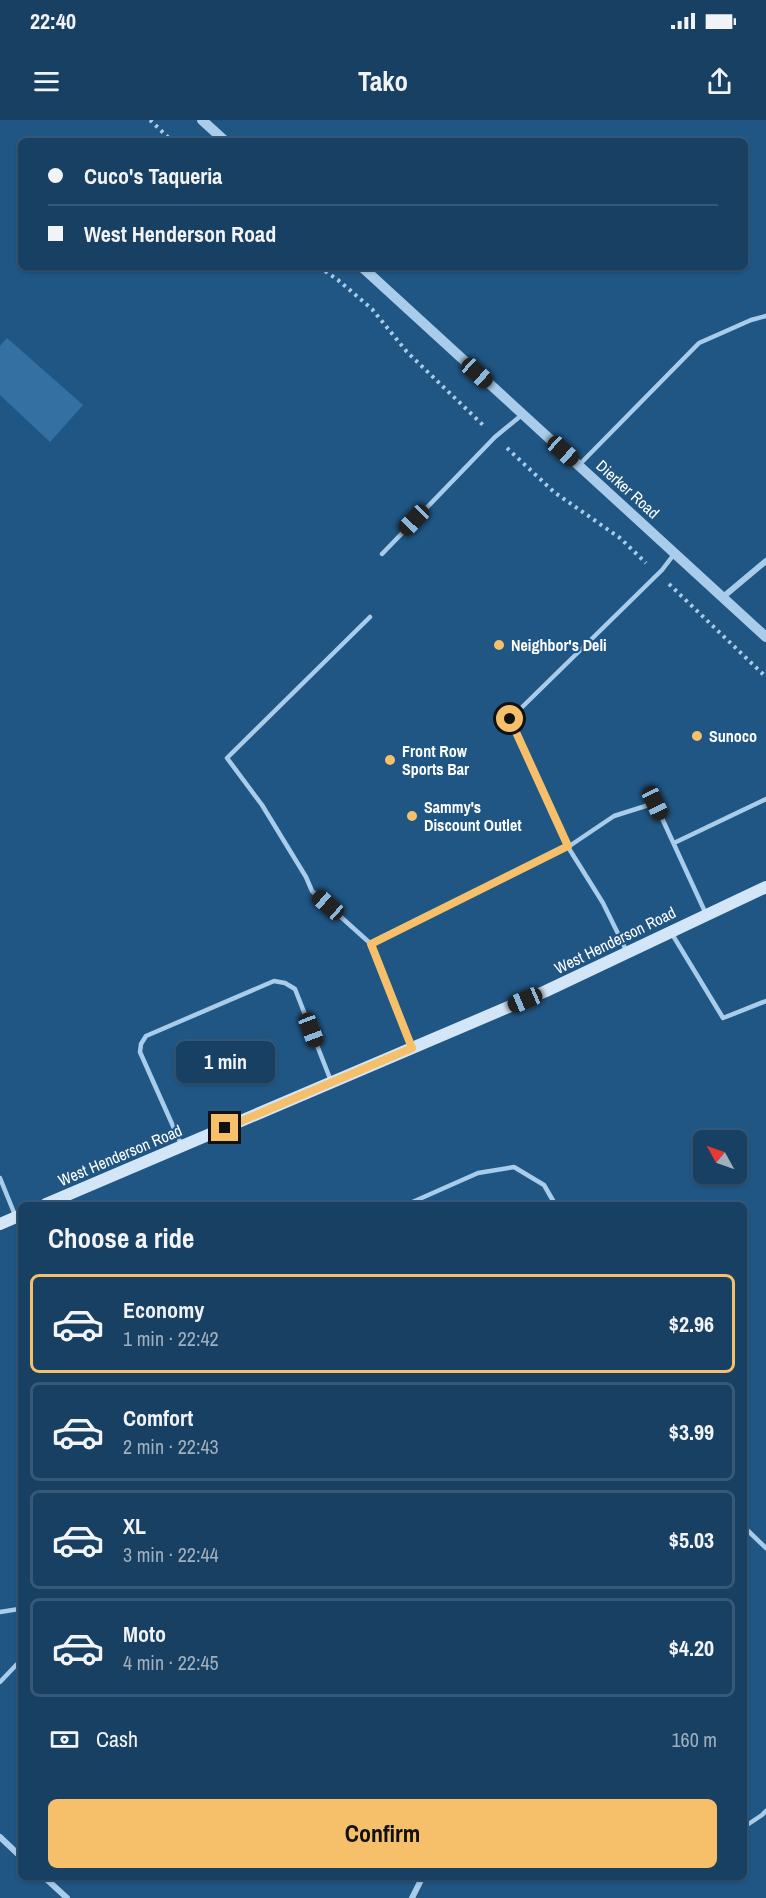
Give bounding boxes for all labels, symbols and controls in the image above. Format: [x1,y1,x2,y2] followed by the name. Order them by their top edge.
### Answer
[30,6,76,36] text: 22:40
[358,63,408,99] text: Tako
[30,65,63,98] icon: menu
[703,65,736,98] icon: share
[84,161,222,191] text: Cuco's Taqueria
[84,219,276,249] text: West Henderson Road
[458,354,496,392] car
[544,432,582,470] car
[592,455,664,523] street label: Dierker Road
[395,501,433,539] car
[511,634,607,656] place label: Neighbor's Deli
[492,638,506,652] marker: Neighbor's Deli
[496,705,523,732] route start
[709,725,757,747] place label: Sunoco
[690,729,704,743] marker: Sunoco
[402,740,470,780] place label: Front Row Sports Bar
[383,753,397,767] marker: Front Row Sports Bar
[639,783,671,823] car
[424,796,522,836] place label: Sammy's Discount Outlet
[405,809,419,823] marker: Sammy's Discount Outlet
[309,886,347,924] car
[551,901,679,979] street label: West Henderson Road
[505,985,545,1015] car
[296,1010,326,1050] car
[176,1041,274,1083] callout: 1 min
[204,1048,247,1075] text: 1 min
[211,1114,238,1141] route end
[55,1119,185,1191] street label: West Henderson Road
[693,1130,747,1184] north arrow
[693,1130,747,1184] map controls
[48,1220,194,1256] text: Choose a ride
[123,1295,204,1325] text: Economy
[51,1297,105,1351] icon: car
[669,1309,714,1339] text: $2.96
[123,1325,219,1352] text: 1 min · 22:42
[123,1403,193,1433] text: Comfort
[51,1405,105,1459] icon: car
[669,1417,714,1447] text: $3.99
[123,1433,219,1460] text: 2 min · 22:43
[123,1511,146,1541] text: XL
[51,1513,105,1567] icon: car
[669,1525,714,1555] text: $5.03
[123,1541,219,1568] text: 3 min · 22:44
[123,1619,166,1649] text: Moto
[51,1621,105,1675] icon: car
[669,1633,714,1663] text: $4.20
[123,1649,219,1676] text: 4 min · 22:45
[48,1723,81,1756] icon: cash
[96,1724,138,1754] text: Cash
[671,1726,717,1753] text: 160 m
[48,1799,717,1868] button: Confirm

